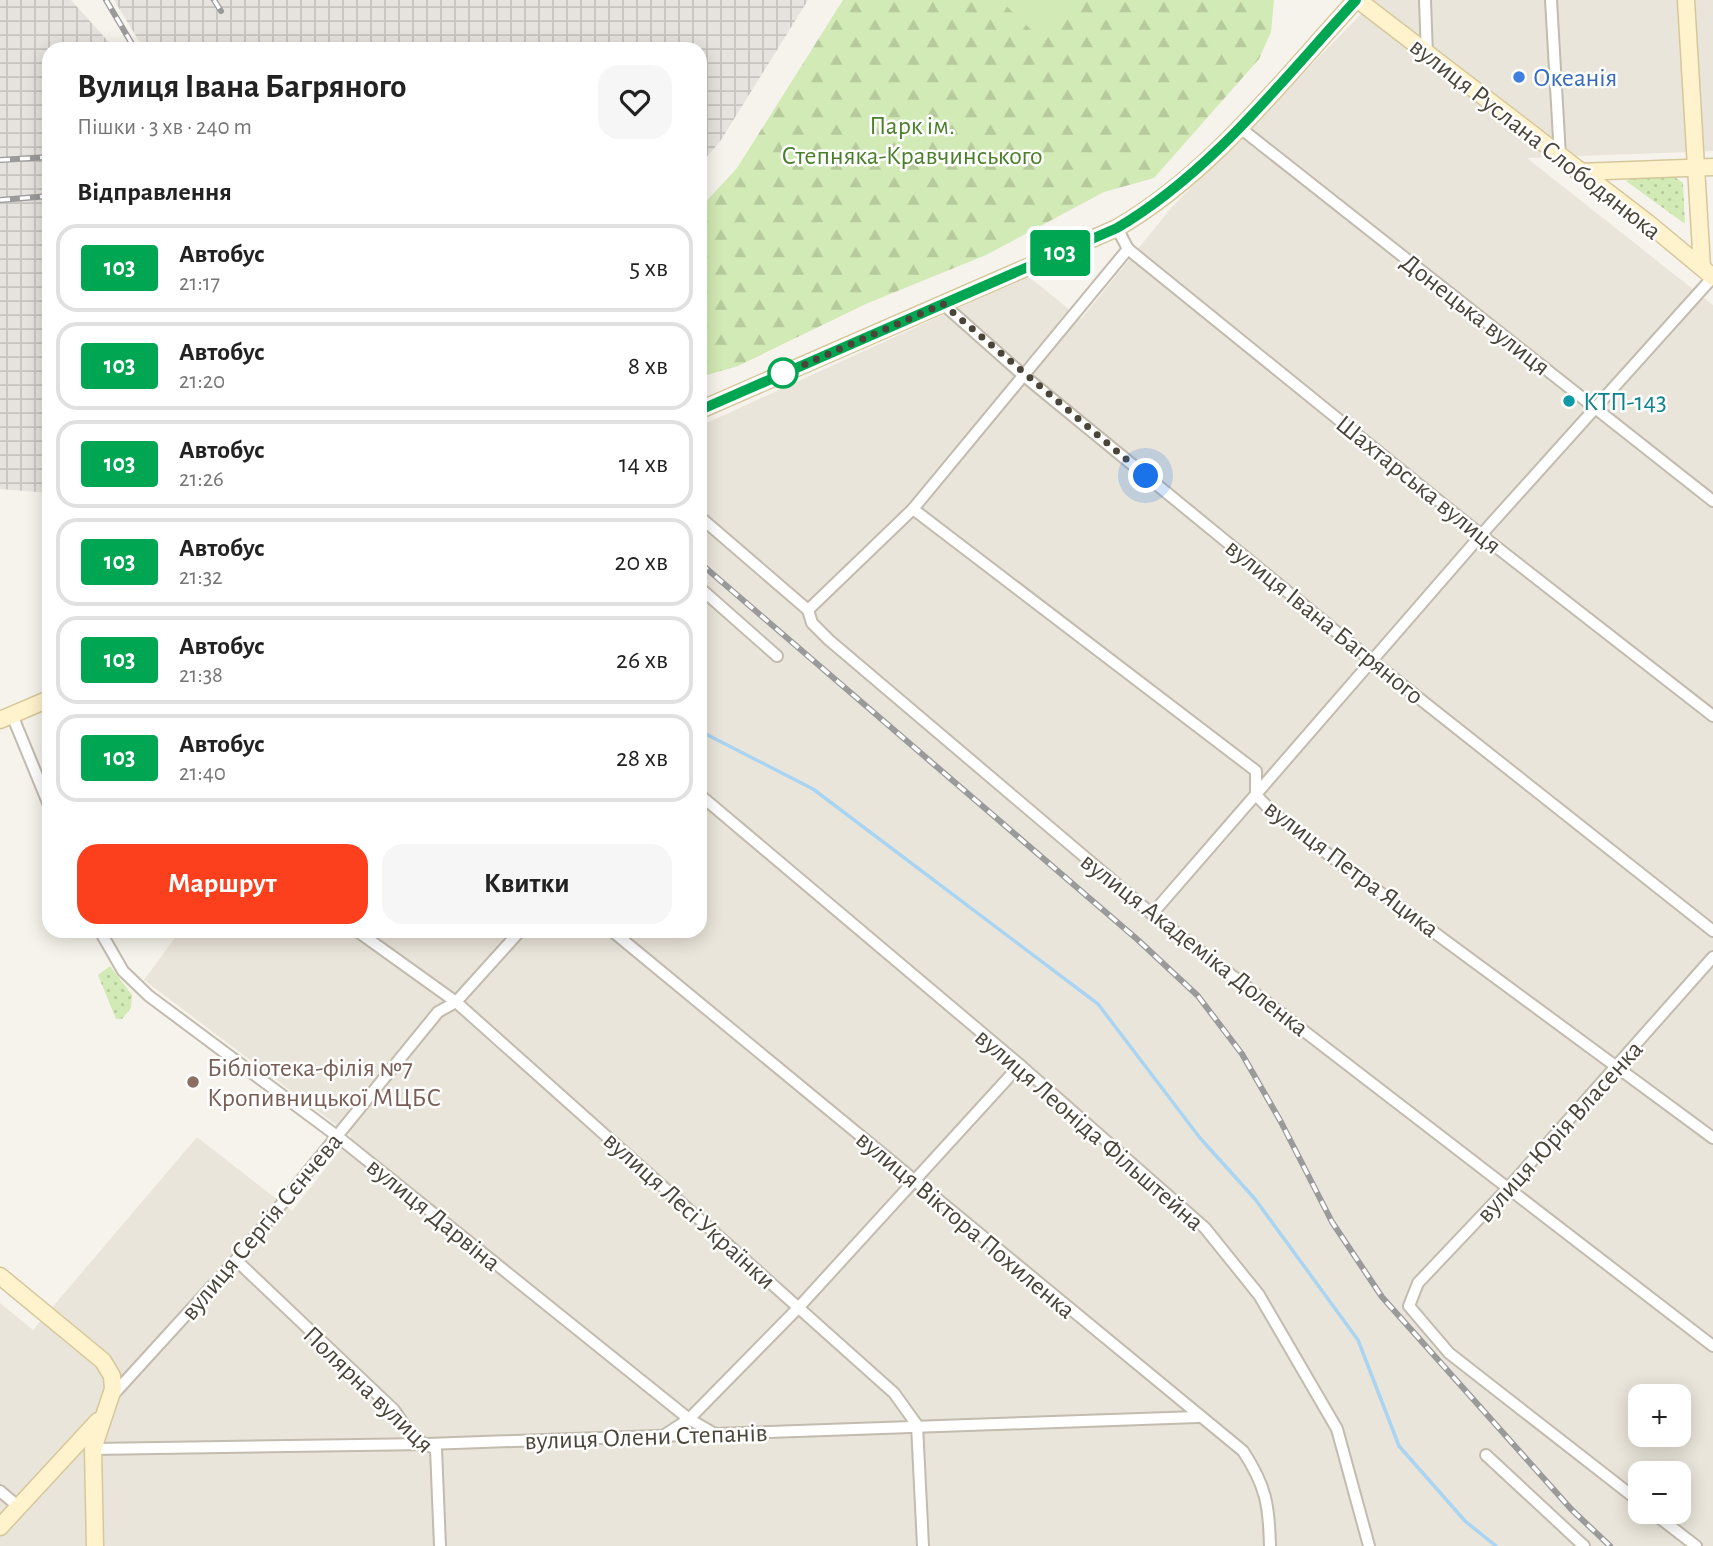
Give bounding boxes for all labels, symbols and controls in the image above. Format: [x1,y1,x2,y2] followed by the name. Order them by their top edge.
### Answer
[1405,33,1666,245] street label: вулиця Руслана Слободянюка
[598,65,672,139] button: heart
[1533,65,1617,91] place label: Океанія
[1511,69,1527,85] marker: Океанія
[77,71,406,104] text: Вулиця Івана Багряного
[781,113,1043,169] park label: Парк ім. Степняка-Кравчинського
[77,116,252,139] text: Пішки · 3 хв · 240 m
[77,179,232,205] text: Відправлення
[1020,230,1100,276] line badge: 103
[179,241,265,267] text: Автобус
[1044,241,1076,265] text: 103
[1396,249,1555,381] street label: Донецька вулиця
[629,255,668,281] text: 5 хв
[104,256,135,280] text: 103
[179,272,220,295] text: 21:17
[179,339,265,365] text: Автобус
[628,353,668,379] text: 8 хв
[104,354,135,378] text: 103
[768,358,798,388] unlabelled marker
[179,370,225,393] text: 21:20
[1583,389,1667,415] place label: КТП-143
[1561,393,1577,409] marker: КТП-143
[1331,410,1506,559] street label: Шахтарська вулиця
[179,437,265,463] text: Автобус
[619,451,668,477] text: 14 хв
[104,452,135,476] text: 103
[1128,458,1163,493] your location
[179,468,224,491] text: 21:26
[1220,534,1428,709] street label: вулиця Івана Багряного
[179,535,265,561] text: Автобус
[615,549,668,575] text: 20 хв
[104,550,135,574] text: 103
[179,566,223,589] text: 21:32
[179,633,265,659] text: Автобус
[616,647,668,673] text: 26 хв
[104,648,135,672] text: 103
[179,664,223,687] text: 21:38
[179,731,265,757] text: Автобус
[616,745,668,771] text: 28 хв
[104,746,135,770] text: 103
[179,762,226,785] text: 21:40
[1259,795,1443,943] street label: вулиця Петра Яцика
[77,844,368,924] button: Маршрут
[382,844,672,924] button: Квитки
[1076,848,1313,1042] street label: вулиця Академіка Доленка
[970,1024,1209,1236] street label: вулиця Леоніда Фільштейна
[1472,1036,1648,1228] street label: вулиця Юрія Власенка
[207,1055,441,1111] place label: Бібліотека-філія №7 Кропивницької МЦБС
[185,1074,201,1090] marker: Бібліотека-філія №7 Кропивницької МЦБС
[851,1126,1080,1324] street label: вулиця Віктора Похиленка
[598,1127,780,1295] street label: вулиця Лесі Українки
[176,1128,347,1325] street label: вулиця Сергія Сєнчева
[362,1153,505,1276] street label: вулиця Дарвіна
[298,1321,438,1458] street label: Полярна вулиця
[1628,1384,1691,1524] map controls
[1628,1384,1691,1447] button: +
[524,1420,768,1454] street label: вулиця Олени Степанів
[1628,1461,1691,1524] button: −

